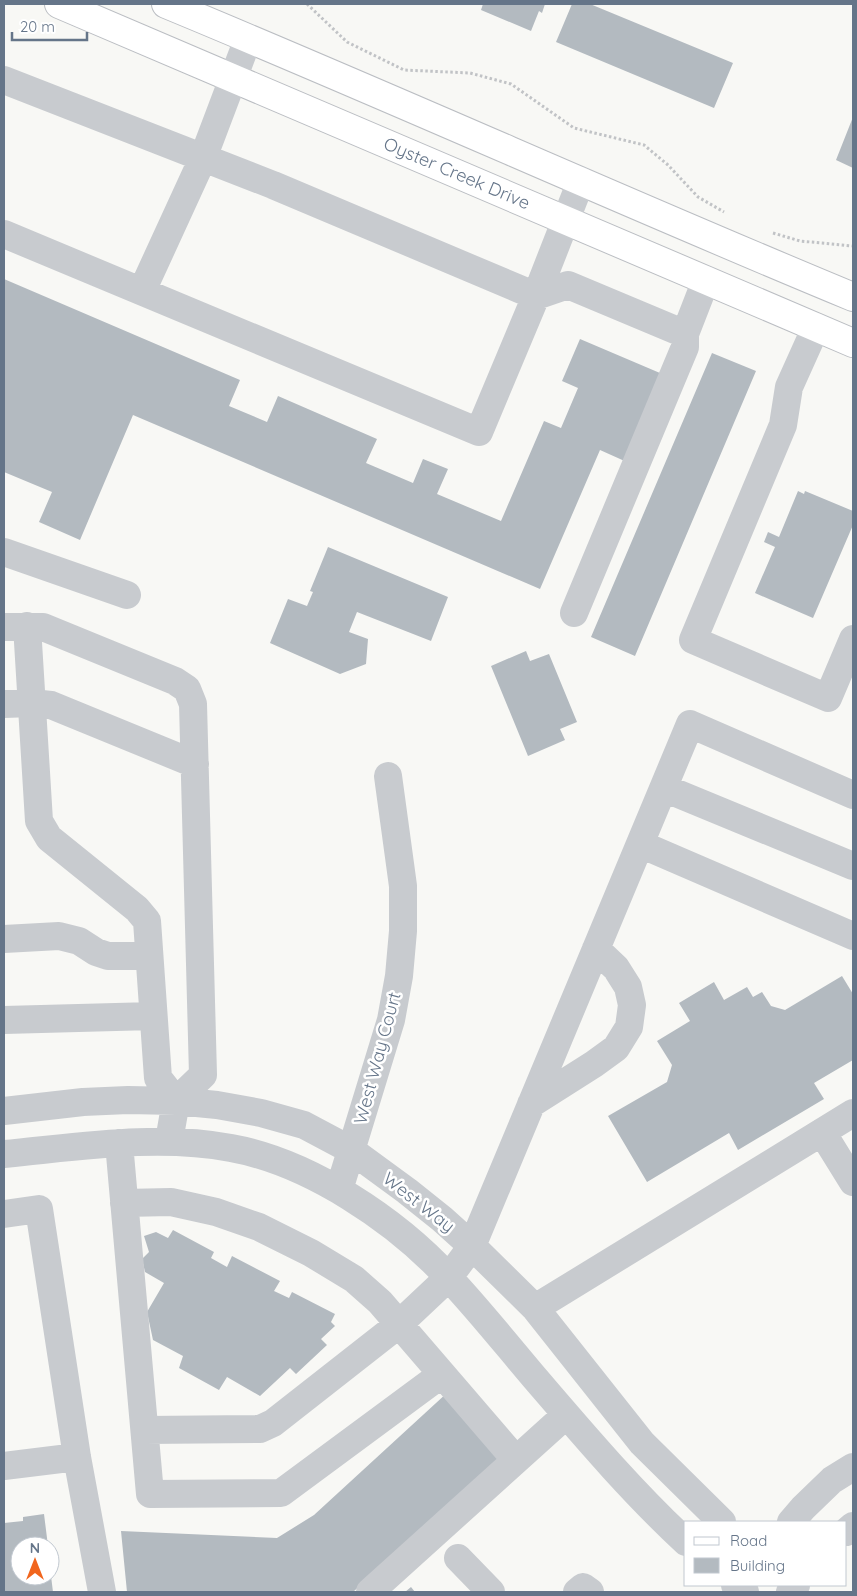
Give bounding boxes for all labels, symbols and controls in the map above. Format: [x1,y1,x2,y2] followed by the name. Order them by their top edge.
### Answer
[12,10,88,42] scale bar
[20,17,55,36] text: 20 m
[380,132,534,214] street label: Oyster Creek Drive
[348,989,406,1127] street label: West Way Court
[378,1167,460,1237] street label: West Way
[684,1521,847,1586] legend
[730,1531,767,1550] text: Road
[10,1536,60,1586] north arrow
[30,1539,40,1557] text: N
[730,1556,785,1575] text: Building

